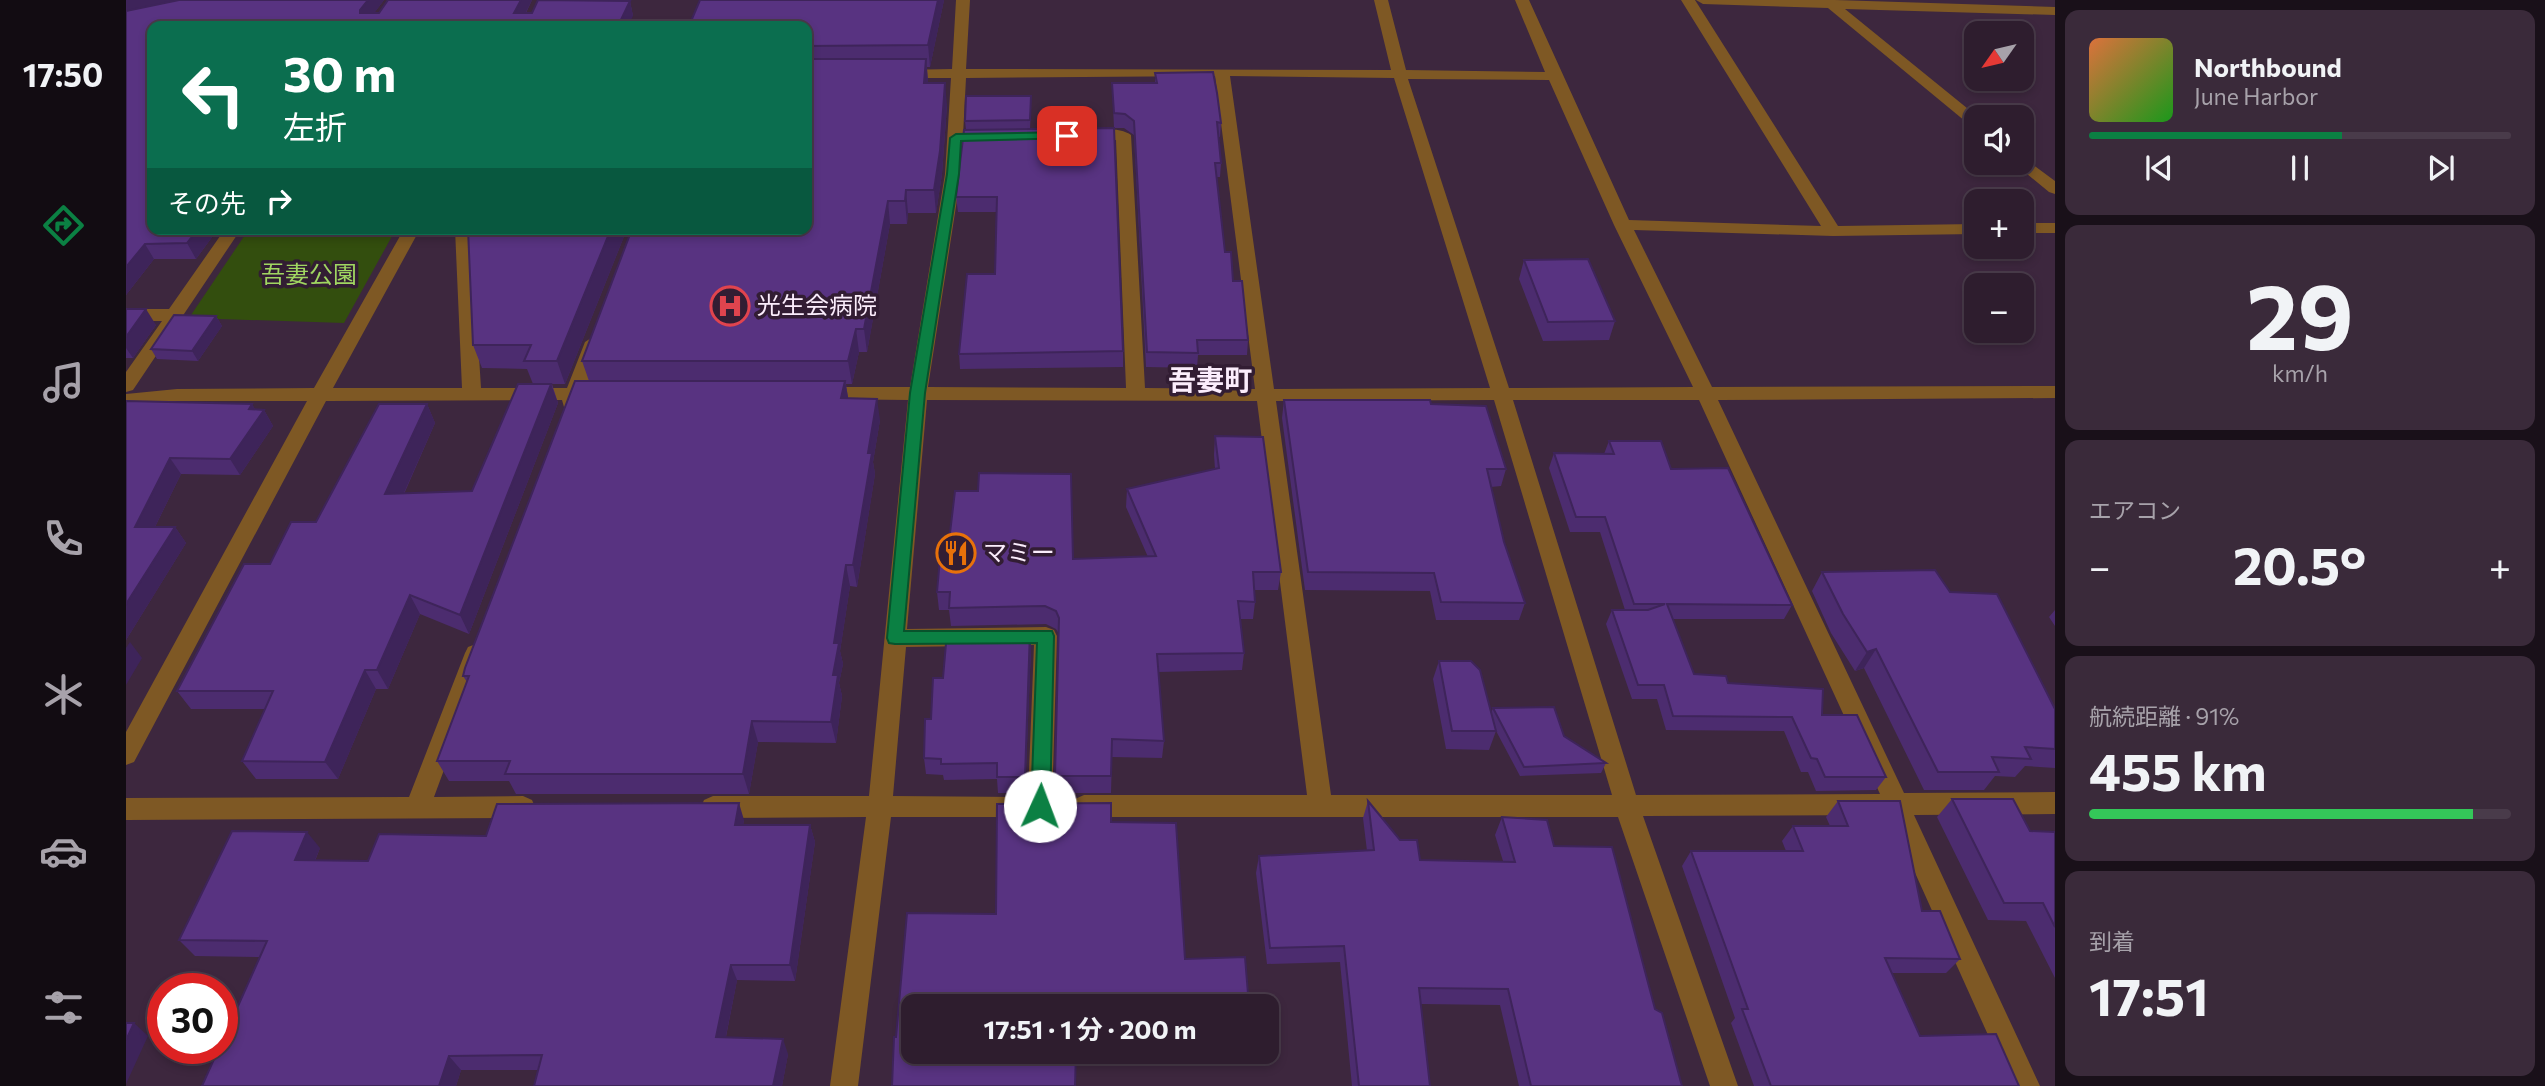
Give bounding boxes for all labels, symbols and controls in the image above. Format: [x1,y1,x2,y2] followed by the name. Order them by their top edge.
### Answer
[1964,21,2034,91] north arrow
[1964,21,2034,343] map controls
[283,42,396,102] text: 30 m
[168,49,259,140] icon: left
[2194,51,2342,82] text: Northbound
[23,54,103,94] text: 17:50
[2194,82,2318,110] text: June Harbor
[1964,105,2034,175] button: sound
[283,106,347,146] text: 左折
[1037,106,1097,166] pin
[1048,117,1086,155] icon: arrive
[2140,149,2178,187] icon: previous
[2281,149,2319,187] icon: pause
[2422,149,2460,187] icon: next
[260,182,298,220] icon: right
[168,187,246,218] text: その先
[1964,189,2034,259] button: +
[39,201,88,250] icon: directions
[2246,257,2354,369] text: 29
[261,259,357,288] park label: 吾妻公園
[1964,273,2034,343] button: −
[709,285,751,327] hospital icon: 光生会病院
[757,290,877,319] place label: 光生会病院
[39,358,88,407] icon: music
[2272,359,2328,387] text: km/h
[1168,362,1252,396] district label: 吾妻町
[2089,496,2181,524] text: エアコン
[39,514,88,563] icon: phone
[935,532,977,574] restaurant icon: マミー
[2233,532,2366,596] text: 20.5°
[983,537,1055,566] place label: マミー
[2089,542,2111,589] text: −
[2489,542,2511,589] text: +
[39,670,88,719] icon: climate
[2089,702,2239,730] text: 航続距離 · 91%
[2089,738,2267,802] text: 455 km
[1003,769,1077,843] position arrow
[39,827,88,876] icon: car
[2089,927,2135,955] text: 到着
[2089,963,2209,1027] text: 17:51
[147,973,238,1064] speed limit sign: 30
[39,983,88,1032] icon: filters
[983,1013,1197,1044] text: 17:51 · 1 分 · 200 m

